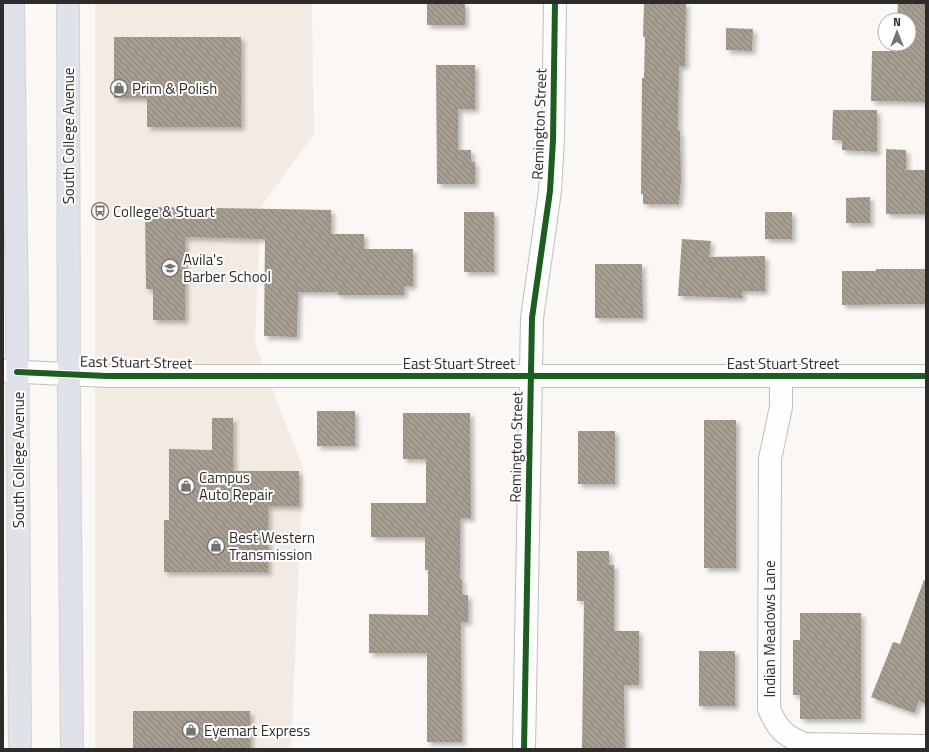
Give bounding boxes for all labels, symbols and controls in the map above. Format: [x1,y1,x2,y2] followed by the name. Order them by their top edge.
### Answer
[877,12,917,52] north arrow
[893,14,901,30] text: N
[526,67,552,180] street label: Remington Street
[57,68,80,204] street label: South College Avenue
[132,77,217,100] place label: Prim & Polish
[109,78,129,98] shop icon: Prim & Polish
[113,200,216,223] place label: College & Stuart
[90,201,110,221] bus stop icon: College & Stuart
[183,248,271,288] place label: Avila's Barber School
[160,258,180,278] school or university icon: Avila's Barber School
[80,350,193,374] street label: East Stuart Street
[403,352,516,375] street label: East Stuart Street
[727,352,840,375] street label: East Stuart Street
[504,390,528,503] street label: Remington Street
[7,392,30,528] street label: South College Avenue
[199,466,273,506] place label: Campus Auto Repair
[176,476,196,496] shop icon: Campus Auto Repair
[229,526,315,566] place label: Best Western Transmission
[206,536,226,556] shop icon: Best Western Transmission
[758,560,781,698] street label: Indian Meadows Lane
[204,719,310,742] place label: Eyemart Express
[181,720,201,740] shop icon: Eyemart Express

